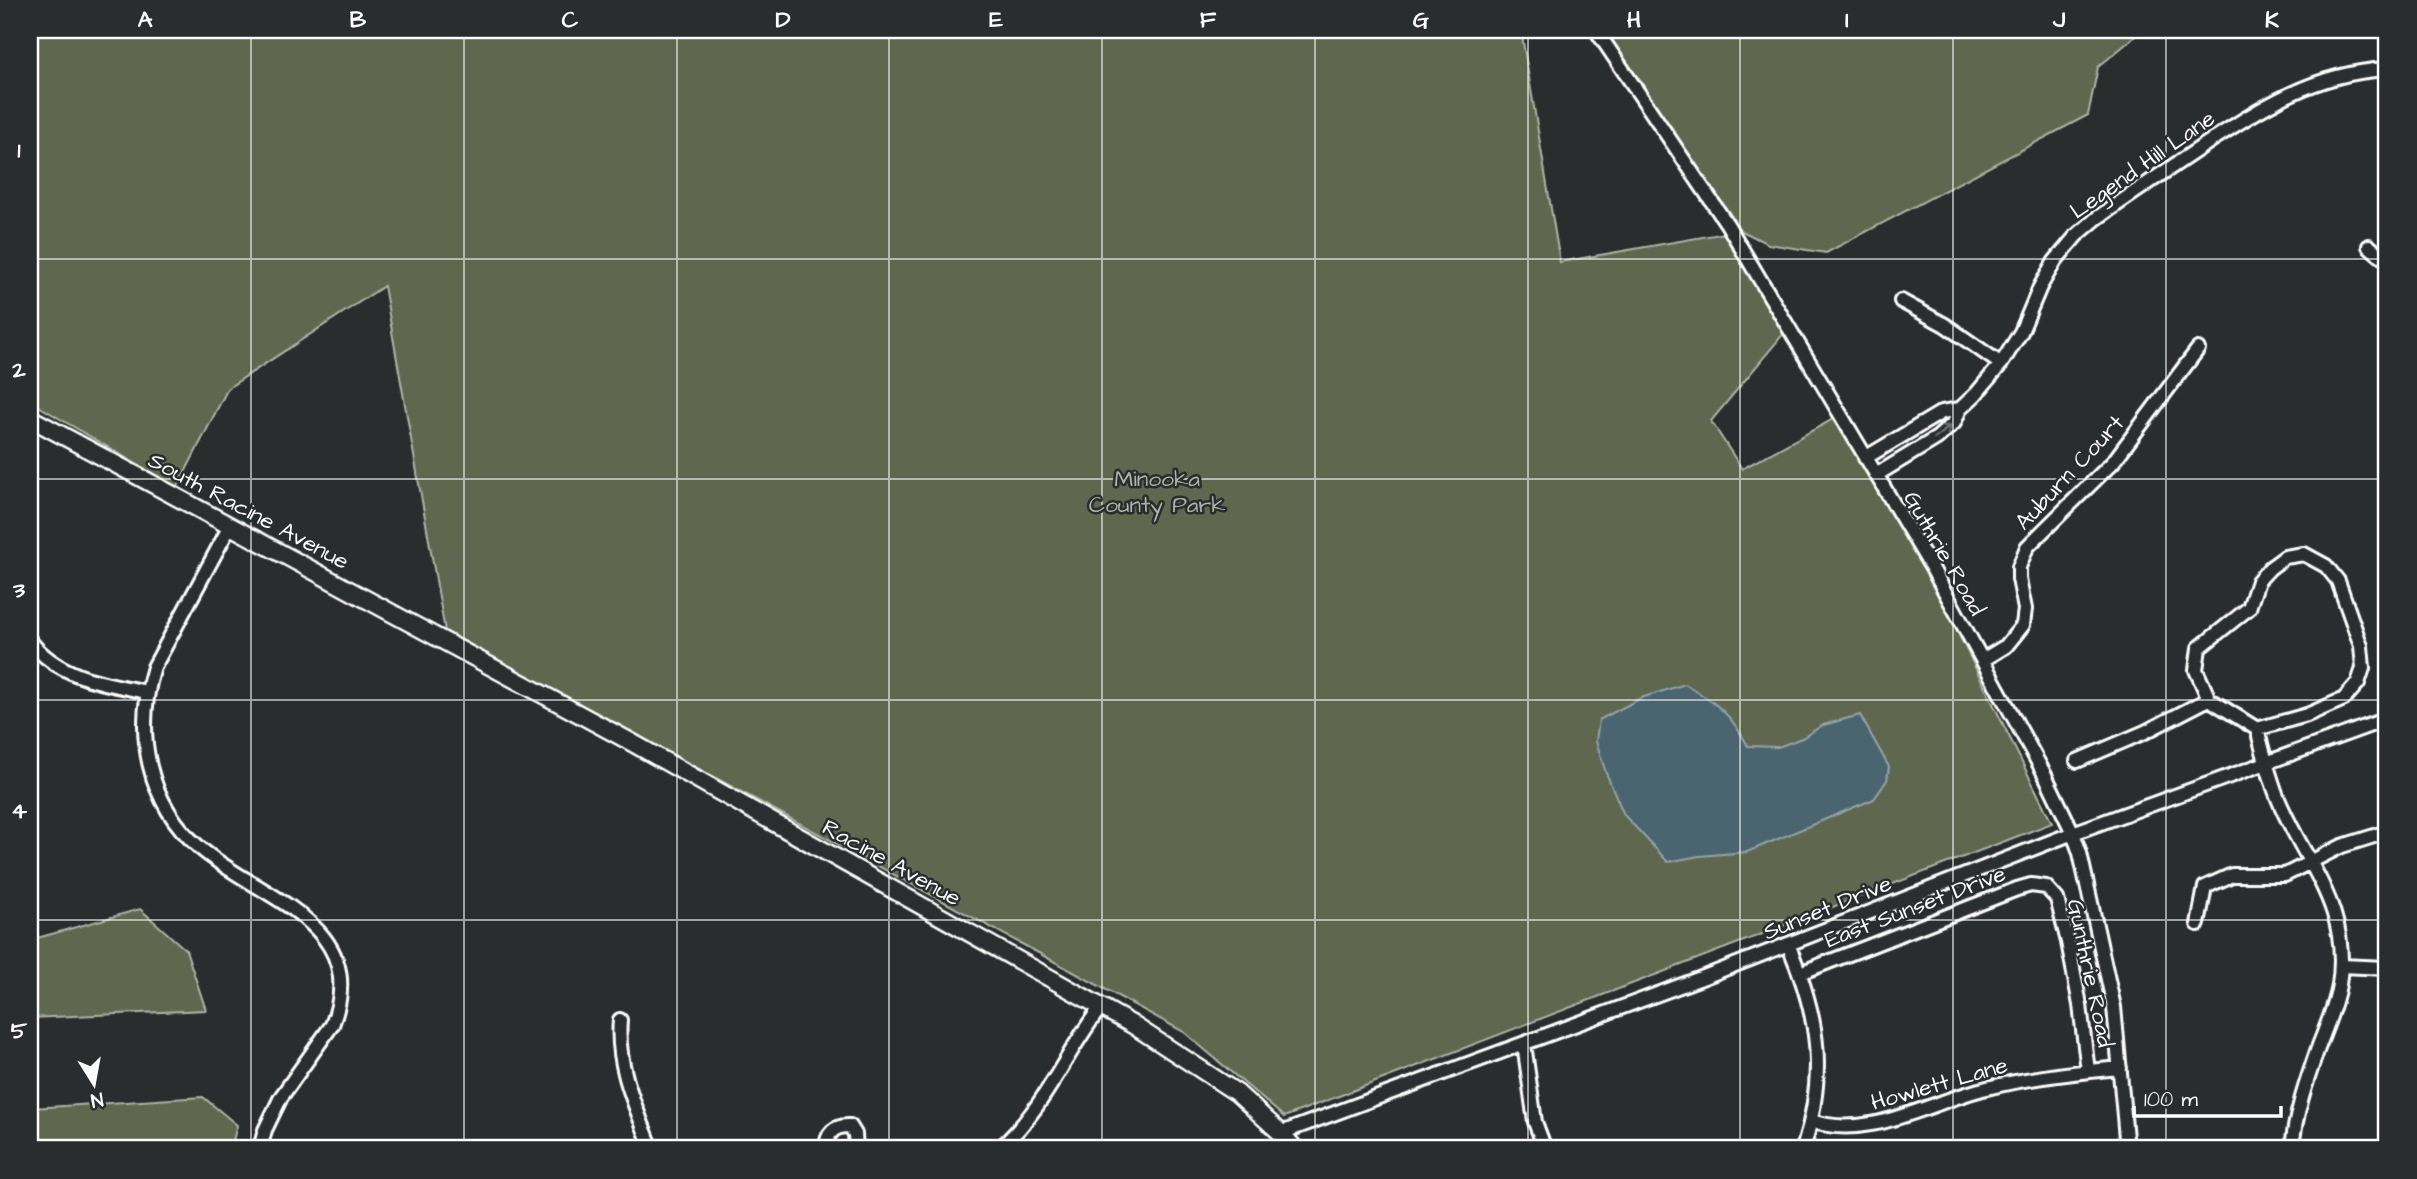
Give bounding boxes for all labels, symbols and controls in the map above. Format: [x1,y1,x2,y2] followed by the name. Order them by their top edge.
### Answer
[138,4,153,36] text: A
[350,4,367,36] text: B
[562,4,579,36] text: C
[776,4,791,36] text: D
[989,4,1003,36] text: E
[1200,4,1217,36] text: F
[1413,4,1429,36] text: G
[1627,4,1641,36] text: H
[1845,4,1849,36] text: I
[2052,4,2066,36] text: J
[2265,4,2280,36] text: K
[2064,103,2222,228] street label: Legend Hill Lane
[18,134,21,166] text: 1
[11,354,26,386] text: 2
[2008,407,2132,537] street label: Auburn Court
[1933,425,1951,440] one-way arrow
[142,444,355,577] street label: South Racine Avenue
[1089,463,1225,522] park label: Minooka County Park
[1896,485,1993,622] street label: Guthrie Road
[12,574,25,606] text: 3
[11,795,27,827] text: 4
[816,812,967,914] street label: Racine Avenue
[1821,859,2009,953] street label: East Sunset Drive
[1759,869,1895,945] street label: Sunset Drive
[2059,896,2121,1050] street label: Gunthrie Road
[11,1015,28,1047] text: 5
[1867,1049,2011,1119] street label: Howlett Lane
[60,1050,130,1120] north arrow
[2134,1074,2280,1118] scale bar
[88,1085,105,1114] text: N
[2144,1085,2199,1114] text: 100 m

